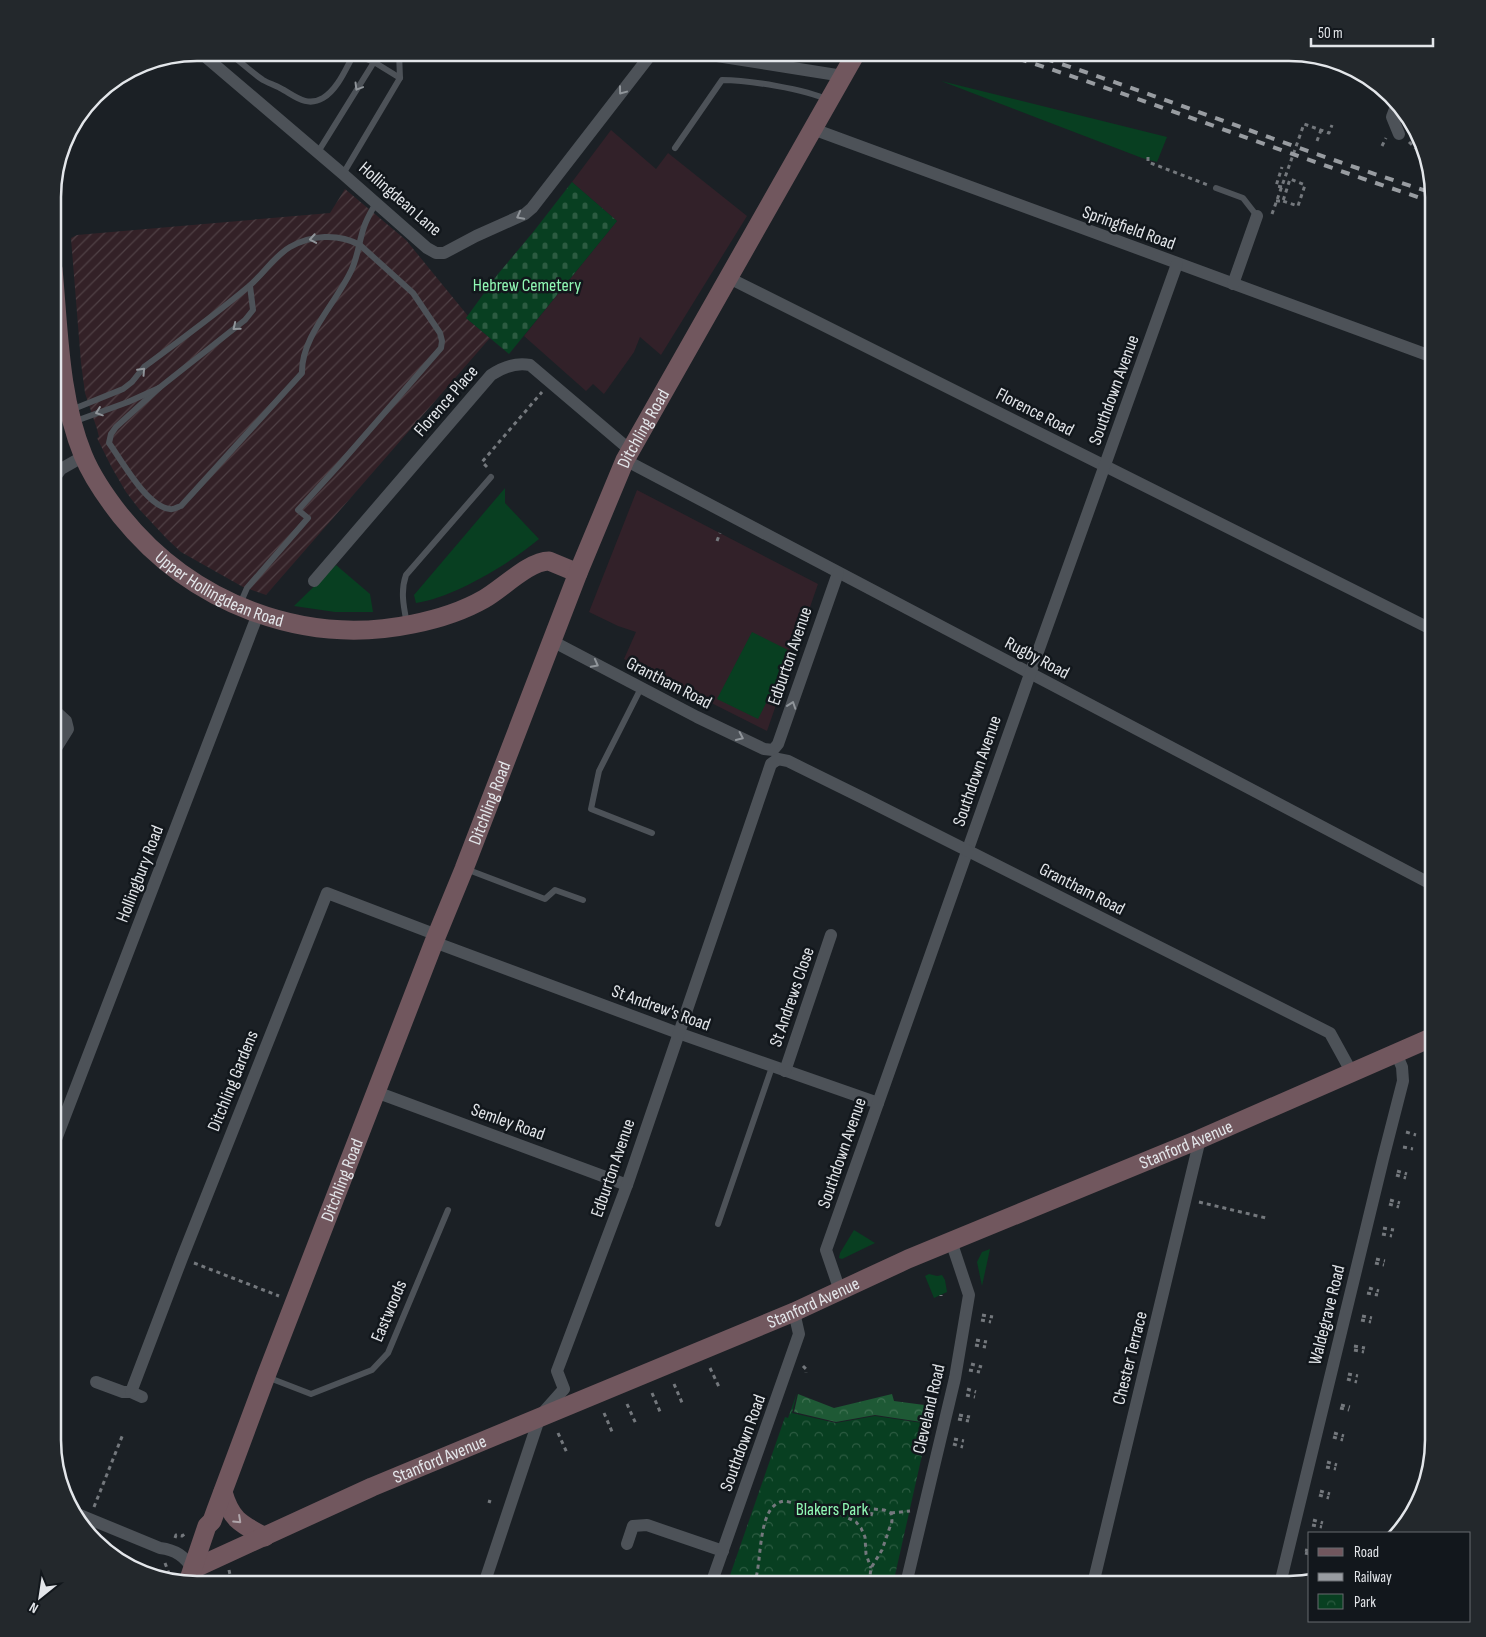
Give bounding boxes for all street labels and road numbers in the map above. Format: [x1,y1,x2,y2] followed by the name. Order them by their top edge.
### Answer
[354,157,446,241] street label: Hollingdean Lane
[1080,201,1178,255] street label: Springfield Road
[1084,332,1144,448] street label: Southdown Avenue
[410,361,482,441] street label: Florence Place
[992,383,1078,441] street label: Florence Road
[612,385,674,471] street label: Ditchling Road
[151,546,286,631] street label: Upper Hollingdean Road
[763,604,817,708] street label: Edburton Avenue
[1001,632,1073,684] street label: Rugby Road
[623,652,715,714] street label: Grantham Road
[948,713,1006,829] street label: Southdown Avenue
[464,758,515,848] street label: Ditchling Road
[112,823,168,925] street label: Hollingbury Road
[1036,858,1128,920] street label: Grantham Road
[765,944,819,1050] street label: St Andrews Close
[609,980,713,1036] street label: St Andrew's Road
[203,1028,263,1134] street label: Ditchling Gardens
[813,1095,871,1211] street label: Southdown Avenue
[468,1099,548,1145] street label: Semley Road
[586,1116,640,1220] street label: Edburton Avenue
[1136,1116,1236,1173] street label: Stanford Avenue
[316,1136,367,1225] street label: Ditchling Road
[1304,1263,1350,1367] street label: Waldegrave Road
[764,1273,863,1333] street label: Stanford Avenue
[367,1277,411,1345] street label: Eastwoods
[1108,1309,1152,1407] street label: Chester Terrace
[908,1362,950,1456] street label: Cleveland Road
[716,1392,770,1494] street label: Southdown Road
[390,1430,489,1488] street label: Stanford Avenue

